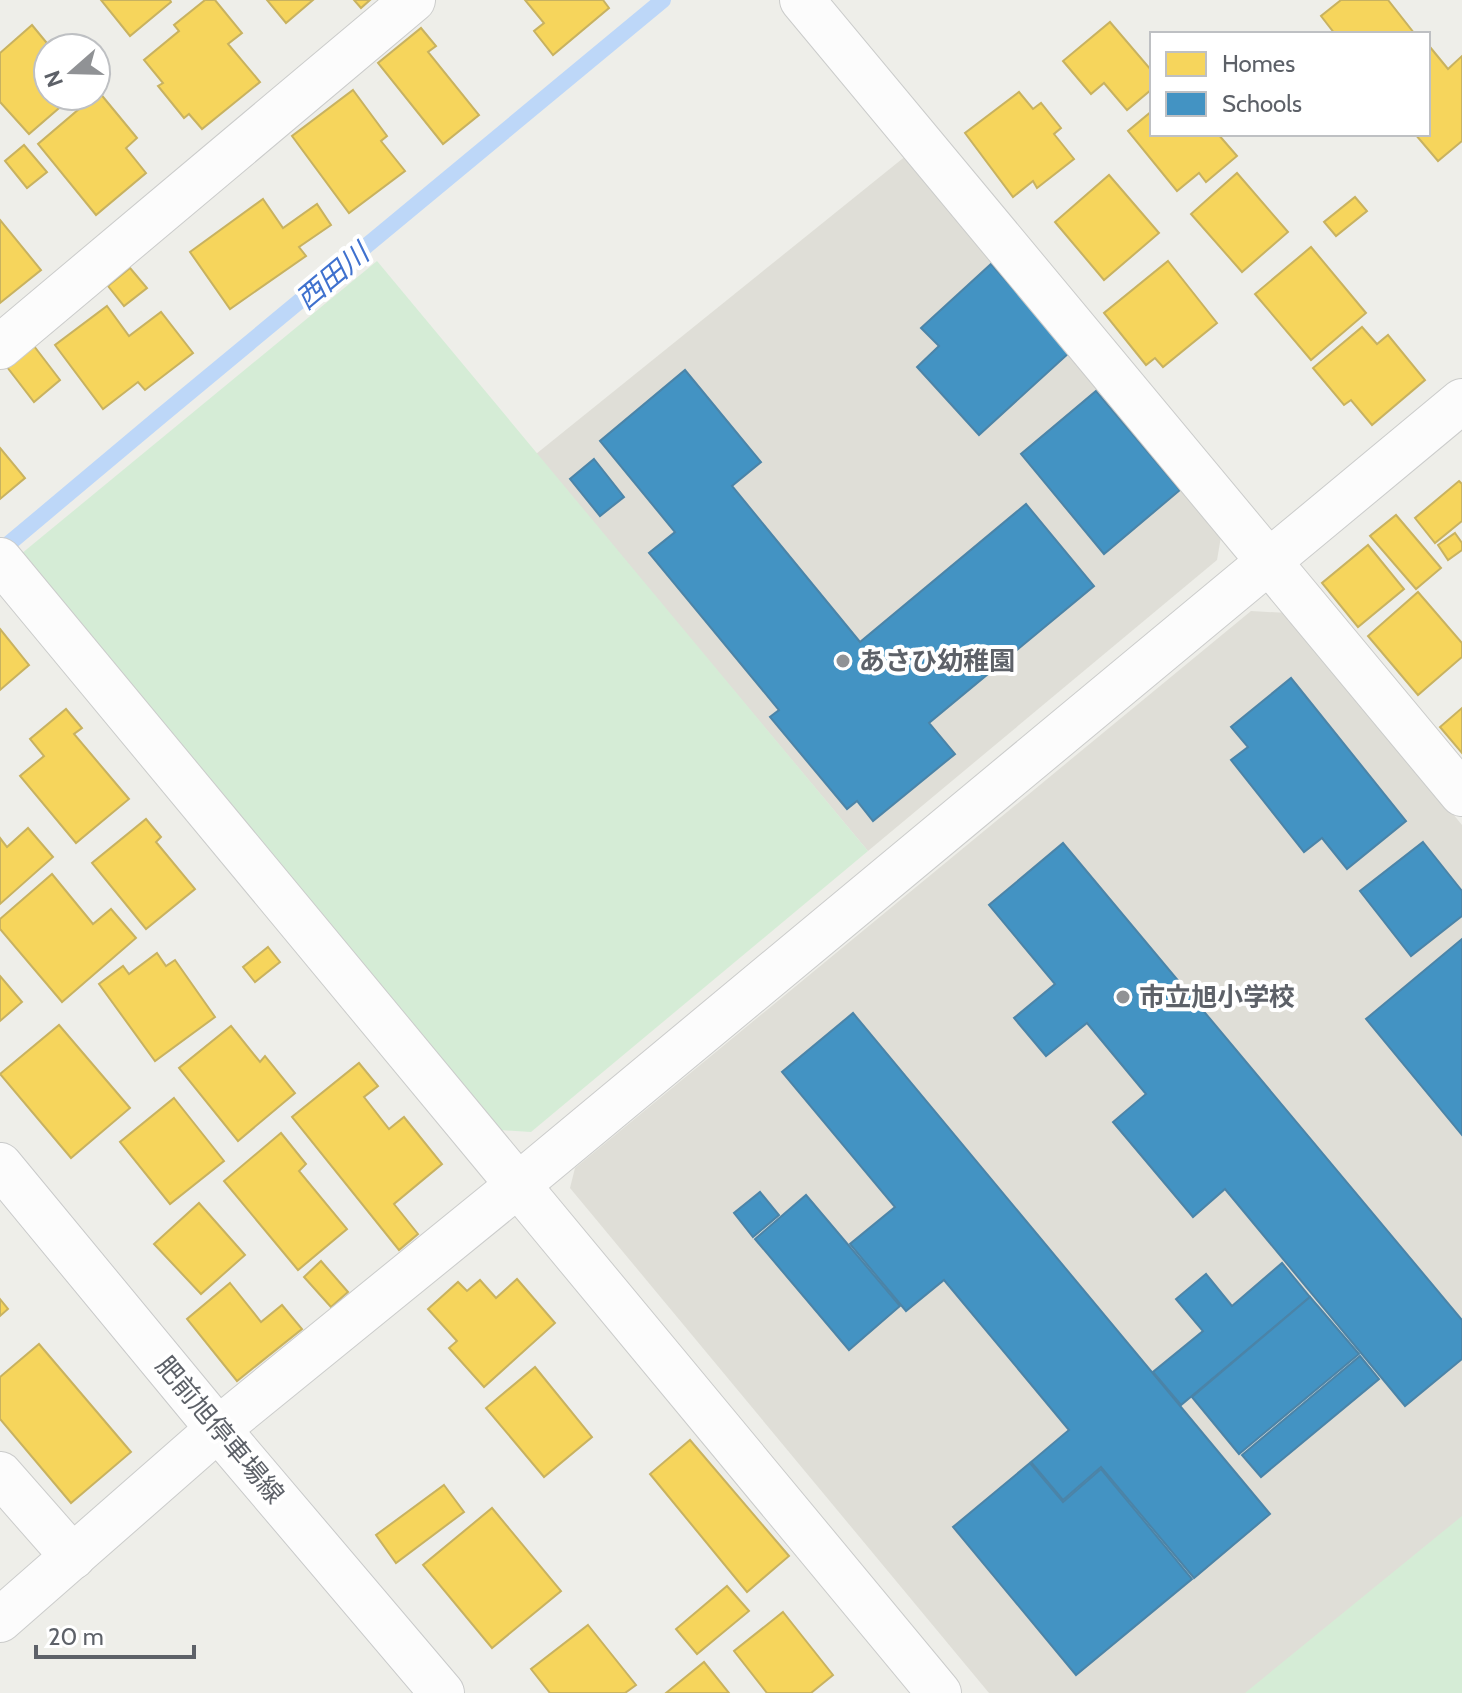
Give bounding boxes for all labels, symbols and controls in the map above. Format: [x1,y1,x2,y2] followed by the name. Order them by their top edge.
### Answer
[32,32,112,112] north arrow
[1150,32,1430,136] legend
[1222,49,1295,78] text: Homes
[38,67,69,91] text: N
[1222,89,1302,118] text: Schools
[289,234,377,316] water label: 西田川
[859,645,1015,677] place label: あさひ幼稚園
[834,652,852,670] marker: あさひ幼稚園
[1139,981,1295,1013] place label: 市立旭小学校
[1114,988,1132,1006] marker: 市立旭小学校
[149,1350,291,1510] street label: 肥前旭停車場線
[36,1609,194,1659] scale bar
[48,1622,104,1651] text: 20 m

